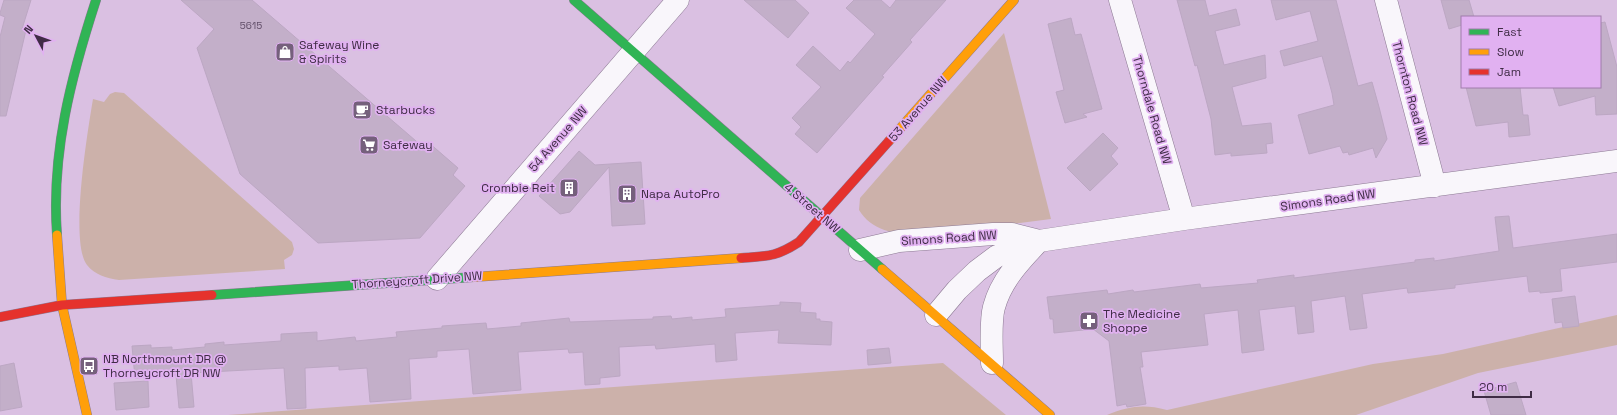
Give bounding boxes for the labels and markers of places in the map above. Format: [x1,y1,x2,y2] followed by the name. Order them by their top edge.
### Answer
[299,37,379,67] place label: Safeway Wine & Spirits
[274,41,296,63] shop icon: Safeway Wine & Spirits
[351,99,373,121] cafe icon: Starbucks
[376,102,435,118] place label: Starbucks
[358,134,380,156] supermarket icon: Safeway
[383,137,432,153] place label: Safeway
[558,177,580,199] building icon: Crombie Reit
[481,180,555,196] place label: Crombie Reit
[616,183,638,205] building icon: Napa AutoPro
[641,186,720,202] place label: Napa AutoPro
[1103,306,1180,336] place label: The Medicine Shoppe
[1078,310,1100,332] pharmacy icon: The Medicine Shoppe
[103,351,227,381] place label: NB Northmount DR @ Thorneycroft DR NW
[78,355,100,377] bus stop icon: NB Northmount DR @ Thorneycroft DR NW

